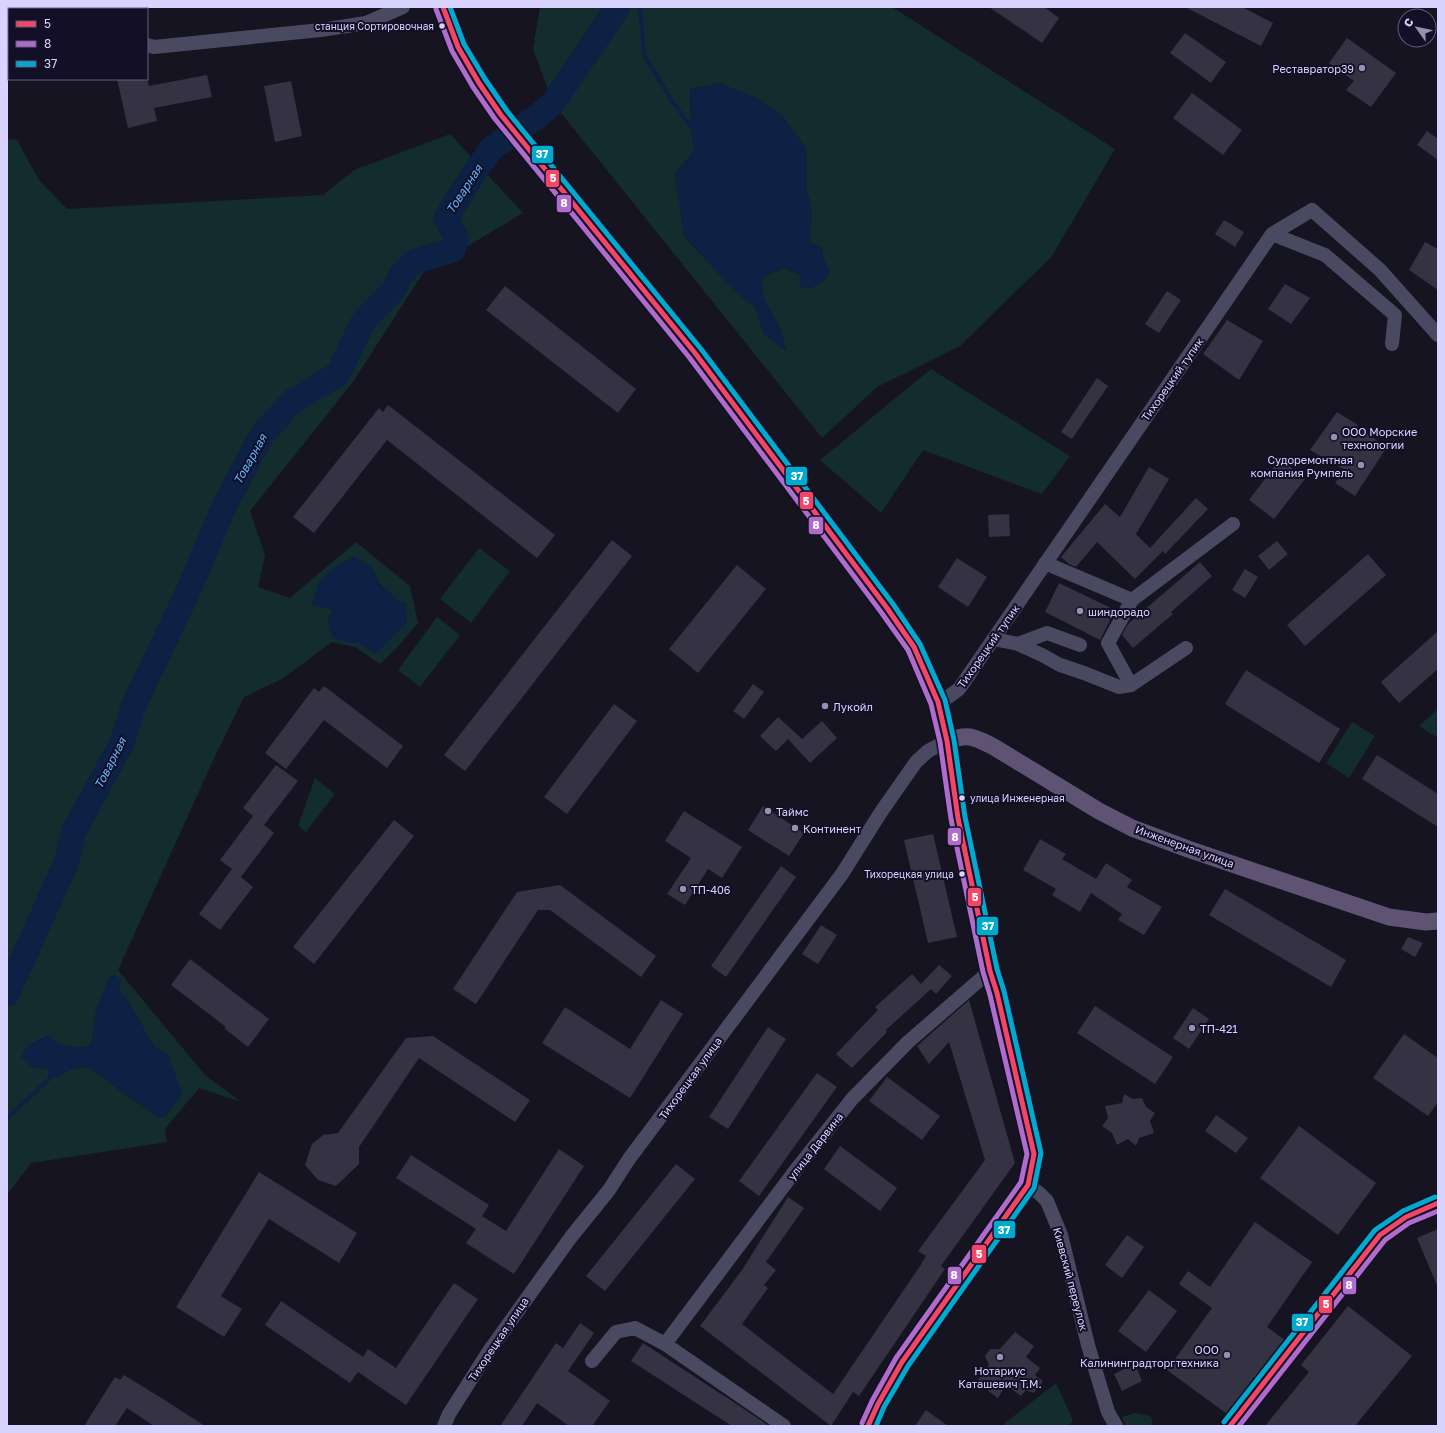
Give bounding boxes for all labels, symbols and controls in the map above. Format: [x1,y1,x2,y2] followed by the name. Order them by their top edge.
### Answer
[8,8,148,80] legend
[1397,8,1437,48] north arrow
[1401,15,1416,29] text: С
[44,16,51,31] text: 5
[315,20,434,32] place label: станция Сортировочная
[437,21,447,31] marker: станция Сортировочная
[44,36,51,51] text: 8
[44,56,57,71] text: 37
[1272,62,1354,75] place label: Реставратор39
[1357,63,1367,73] marker: Реставратор39
[531,145,554,164] line badge: 37
[536,147,548,160] text: 37
[443,161,486,216] water label: Товарная
[545,169,560,188] line badge: 5
[550,171,557,184] text: 5
[556,194,572,213] line badge: 8
[560,196,568,209] text: 8
[1138,334,1206,423] street label: Тихорецкий тупик
[1342,425,1417,451] place label: ООО Морские технологии
[230,430,271,487] water label: Товарная
[1329,432,1339,442] marker: ООО Морские технологии
[1251,453,1353,479] place label: Судоремонтная компания Румпель
[1356,460,1366,470] marker: Судоремонтная компания Румпель
[785,466,808,486] line badge: 37
[791,469,803,482] text: 37
[799,491,814,510] line badge: 5
[803,494,810,507] text: 5
[808,516,824,535] line badge: 8
[812,518,820,531] text: 8
[954,601,1022,690] street label: Тихорецкий тупик
[1088,605,1150,618] place label: шиндорадо
[1075,606,1085,616] marker: шиндорадо
[833,700,873,713] place label: Лукойл
[820,701,830,711] marker: Лукойл
[91,734,130,791] water label: Товарная
[970,792,1065,804] place label: улица Инженерная
[957,793,967,803] marker: улица Инженерная
[776,805,809,818] place label: Таймс
[763,806,773,816] marker: Таймс
[803,822,862,835] place label: Континент
[1134,822,1236,870] street label: Инженерная улица
[790,823,800,833] marker: Континент
[947,827,962,846] line badge: 8
[951,830,959,843] text: 8
[864,868,954,880] place label: Тихорецкая улица
[957,869,967,879] marker: Тихорецкая улица
[691,883,731,896] place label: ТП-406
[678,884,688,894] marker: ТП-406
[967,887,982,907] line badge: 5
[972,890,979,903] text: 5
[976,916,999,936] line badge: 37
[982,919,994,932] text: 37
[1200,1022,1238,1035] place label: ТП-421
[1187,1023,1197,1033] marker: ТП-421
[656,1034,724,1122] street label: Тихорецкая улица
[785,1110,845,1182] street label: улица Дарвина
[993,1220,1016,1239] line badge: 37
[998,1223,1010,1236] text: 37
[1051,1226,1091,1333] street label: Киевский переулок
[971,1244,987,1264] line badge: 5
[976,1247,983,1260] text: 5
[947,1266,962,1285] line badge: 8
[950,1268,958,1281] text: 8
[1342,1276,1357,1295] line badge: 8
[1345,1278,1353,1291] text: 8
[465,1294,531,1384] street label: Тихорецкая улица
[1318,1295,1333,1314] line badge: 5
[1323,1297,1330,1310] text: 5
[1291,1313,1314,1332] line badge: 37
[1296,1315,1308,1328] text: 37
[1080,1343,1219,1369] place label: ООО Калининградторгтехника
[1222,1350,1232,1360] marker: ООО Калининградторгтехника
[995,1352,1005,1362] marker: Нотариус Каташевич Т.М.
[958,1364,1042,1390] place label: Нотариус Каташевич Т.М.

